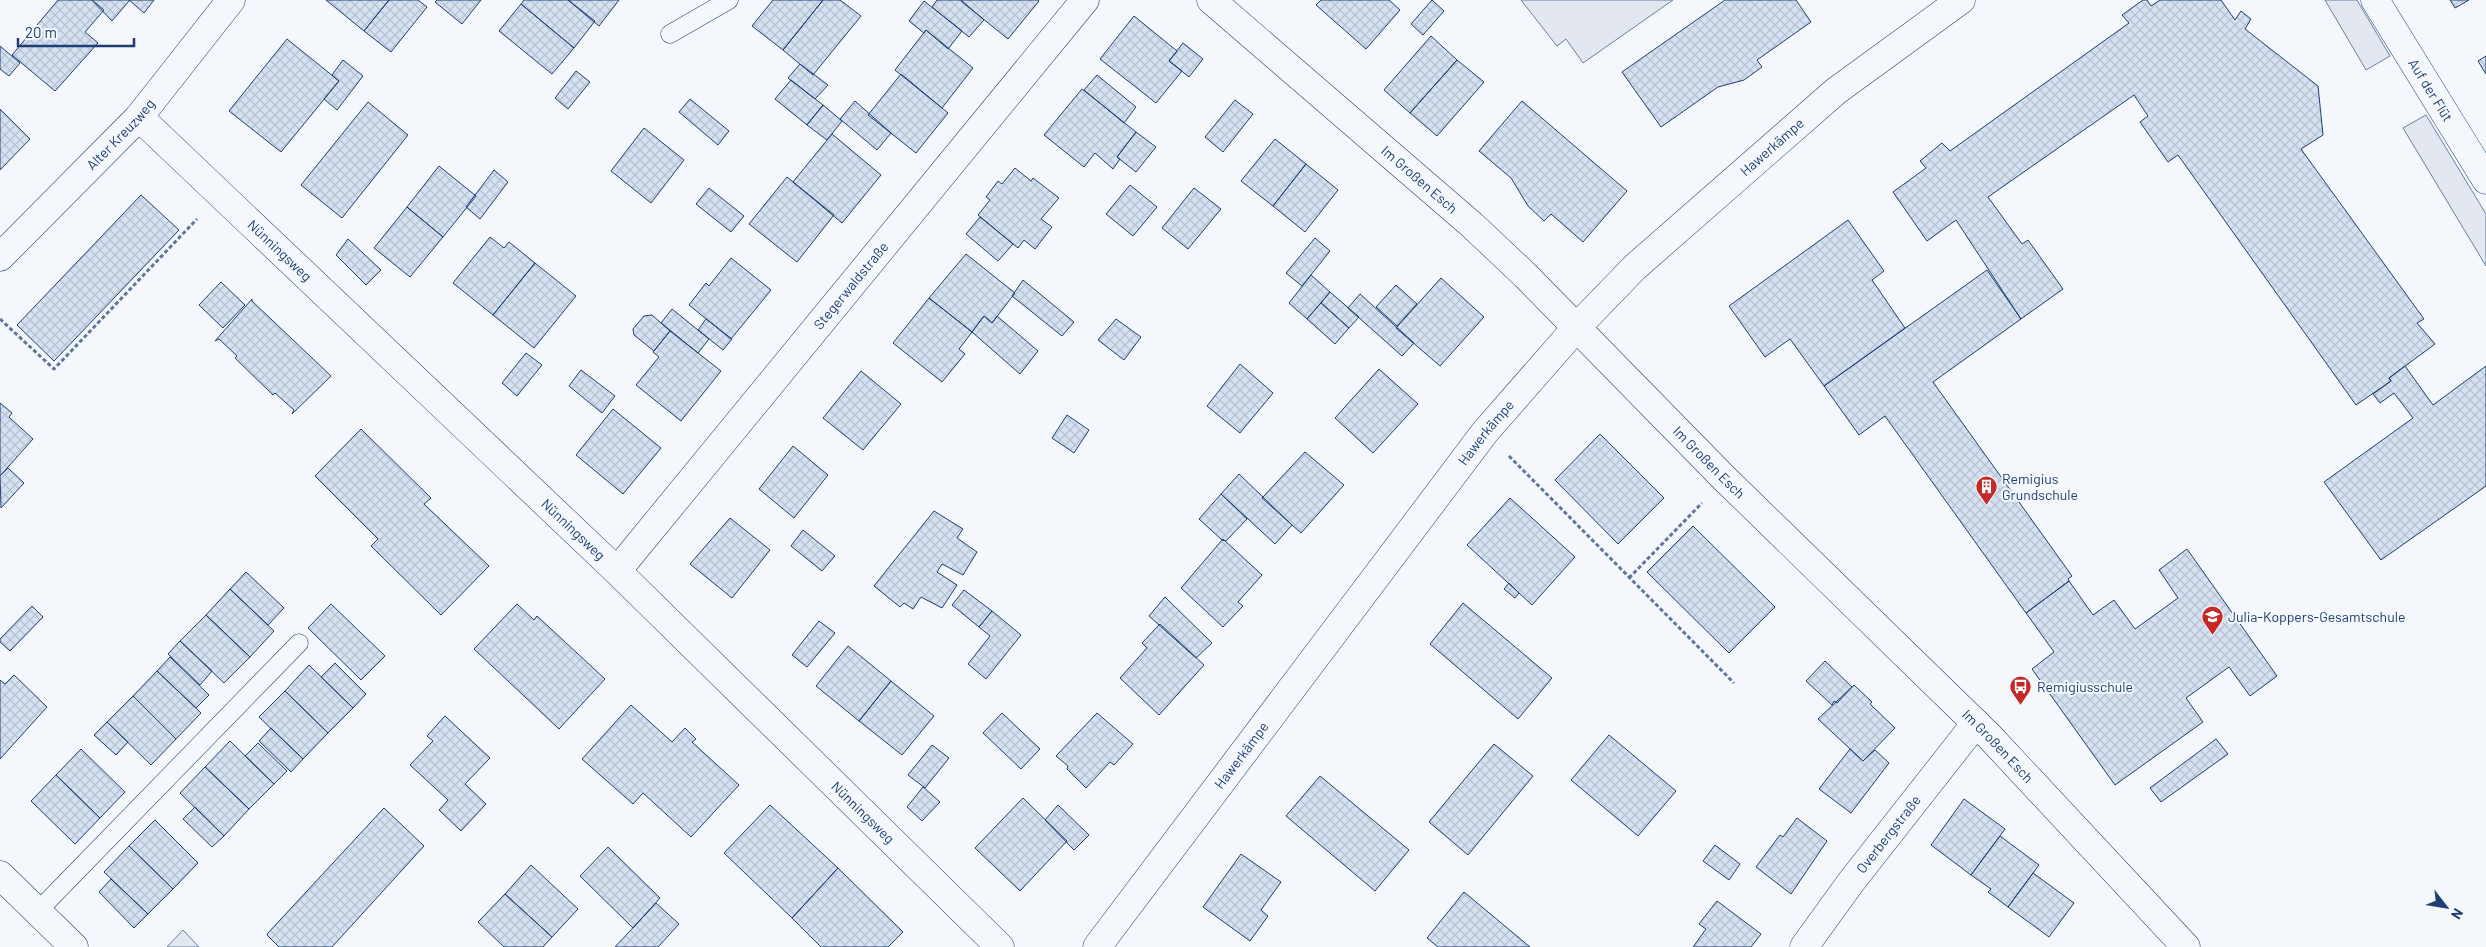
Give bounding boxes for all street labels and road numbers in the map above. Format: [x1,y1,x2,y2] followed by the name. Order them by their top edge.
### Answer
[2405,55,2457,125] street label: Auf der Flüt
[83,95,158,173] street label: Alter Kreuzweg
[1736,114,1807,179] street label: Hawerkämpe
[1378,142,1461,217] street label: Im Großen Esch
[245,216,316,285] street label: Nünningsweg
[810,238,891,333] street label: Stegerwaldstraße
[1454,396,1517,468] street label: Hawerkämpe
[1670,422,1749,502] street label: Im Großen Esch
[538,495,609,563] street label: Nünningsweg
[1959,706,2037,786] street label: Im Großen Esch
[1210,718,1272,792] street label: Hawerkämpe
[828,777,899,847] street label: Nünningsweg
[1852,792,1924,876] street label: Overbergstraße

